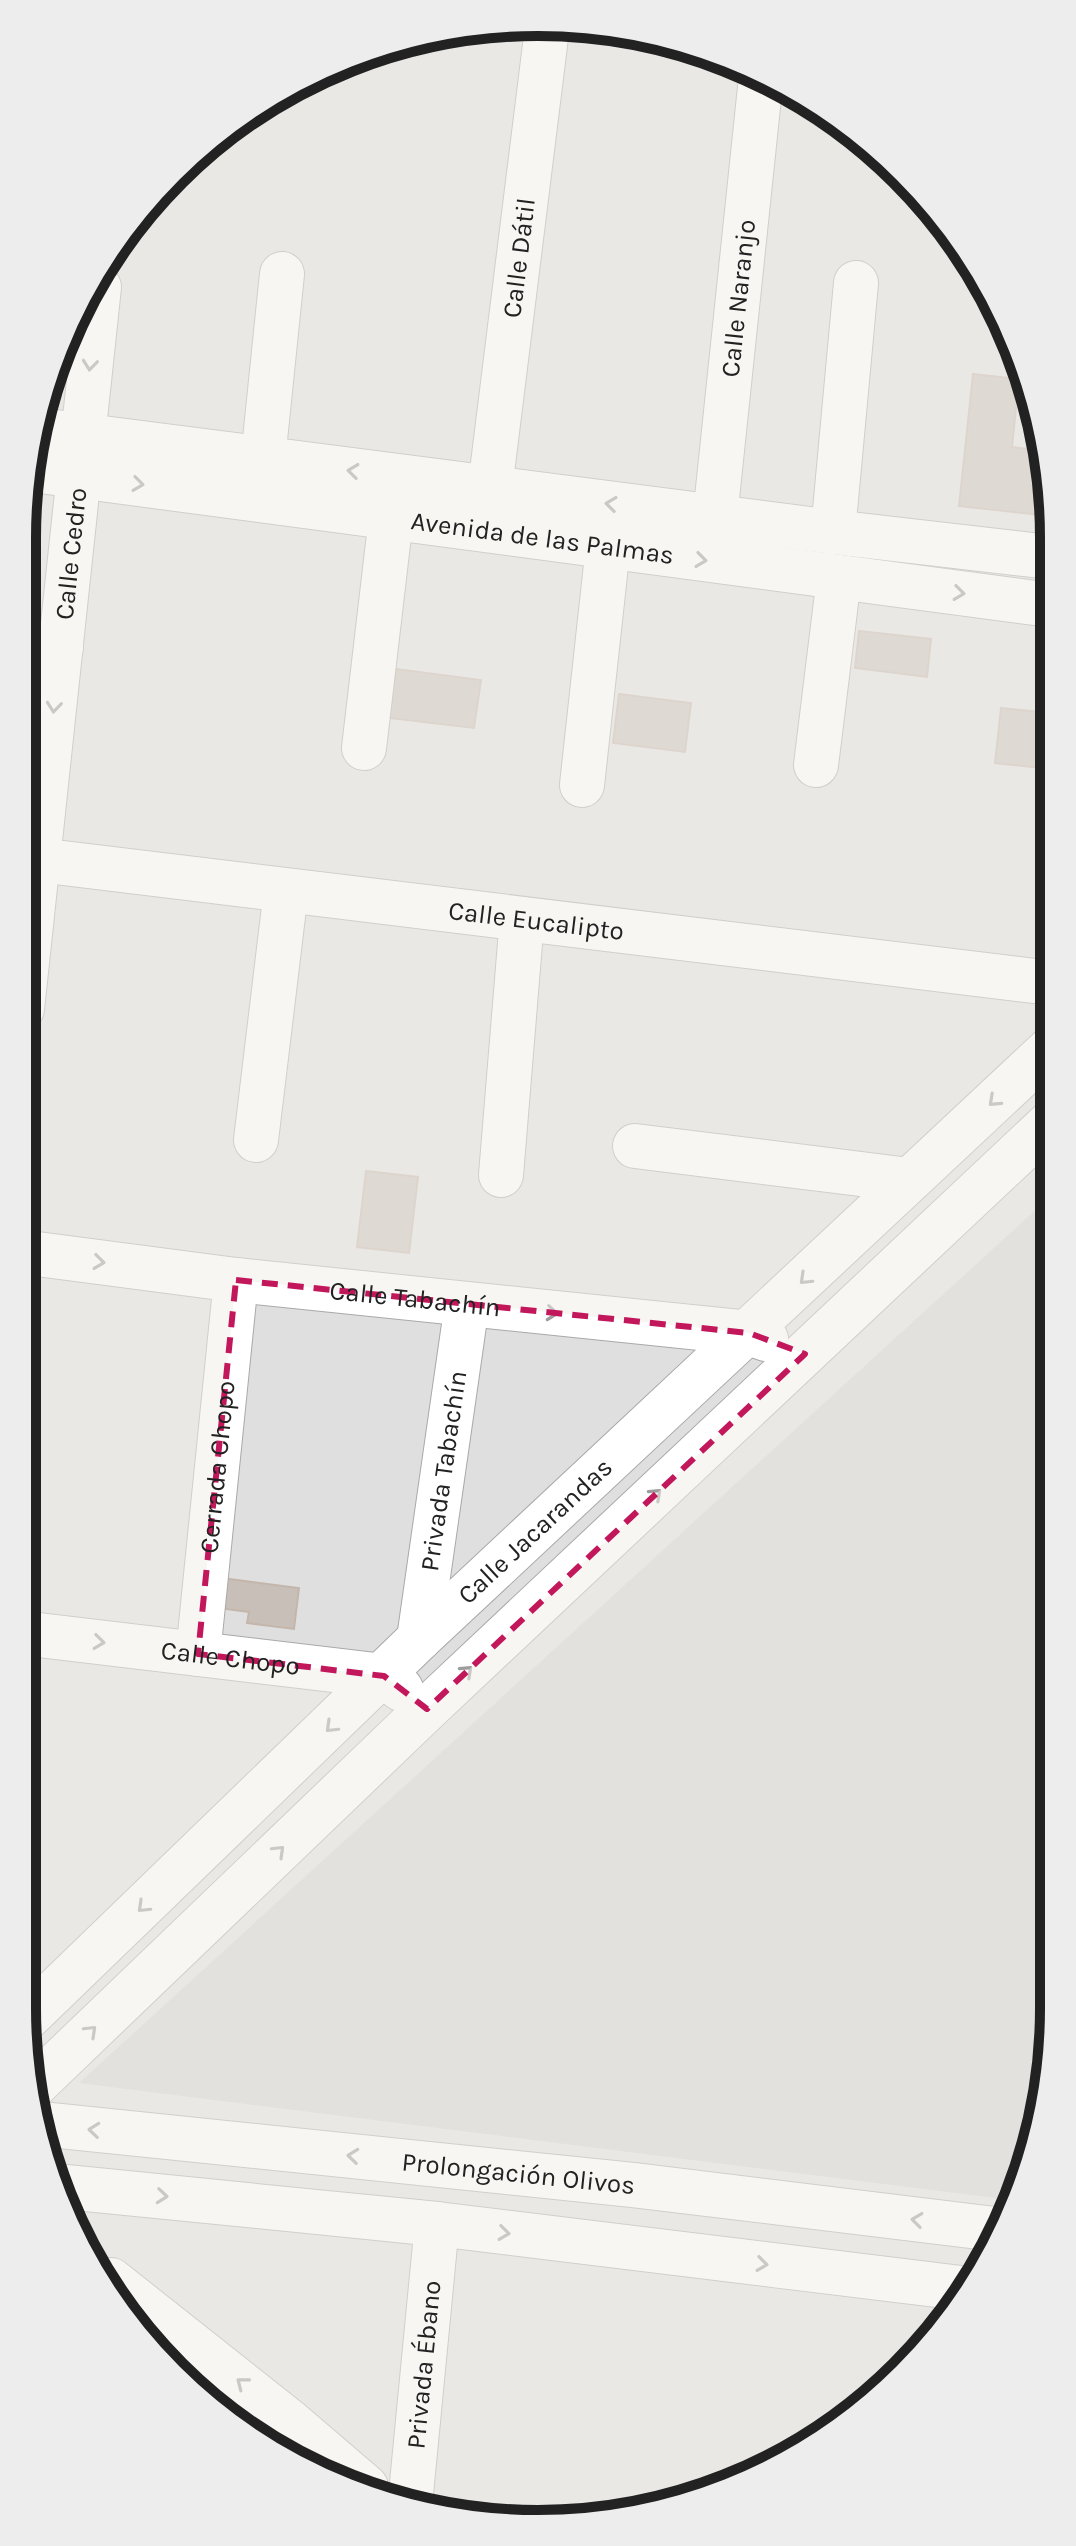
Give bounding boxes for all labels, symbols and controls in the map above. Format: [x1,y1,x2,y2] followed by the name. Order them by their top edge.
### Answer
[496,196,542,320] street label: Calle Dátil
[715,218,762,379] street label: Calle Naranjo
[82,358,99,371] one-way arrow
[346,462,359,479] one-way arrow
[131,475,145,492] one-way arrow
[49,486,94,621] street label: Calle Cedro
[604,496,618,513] one-way arrow
[409,505,676,571] street label: Avenida de las Palmas
[695,551,708,568] one-way arrow
[952,584,966,601] one-way arrow
[46,701,63,714] one-way arrow
[447,895,626,947] street label: Calle Eucalipto
[989,1091,1003,1106] one-way arrow
[92,1253,106,1270] one-way arrow
[800,1270,814,1285] one-way arrow
[328,1275,502,1323] street label: Calle Tabachín
[546,1304,559,1321] one-way arrow
[414,1368,473,1573] street label: Privada Tabachín
[193,1379,242,1555] street label: Cerrada Chopo
[452,1452,619,1611] street label: Calle Jacarandas
[647,1489,662,1503] one-way arrow
[93,1633,106,1650] one-way arrow
[159,1635,302,1682] street label: Calle Chopo
[458,1666,472,1681] one-way arrow
[326,1717,340,1732] one-way arrow
[270,1846,284,1860] one-way arrow
[138,1897,152,1912] one-way arrow
[82,2025,96,2040] one-way arrow
[87,2121,100,2138] one-way arrow
[400,2146,637,2201] street label: Prolongación Olivos
[346,2148,359,2165] one-way arrow
[155,2188,168,2205] one-way arrow
[910,2212,924,2229] one-way arrow
[497,2224,510,2241] one-way arrow
[756,2256,769,2273] one-way arrow
[400,2279,447,2450] street label: Privada Ébano
[236,2379,251,2393] one-way arrow

